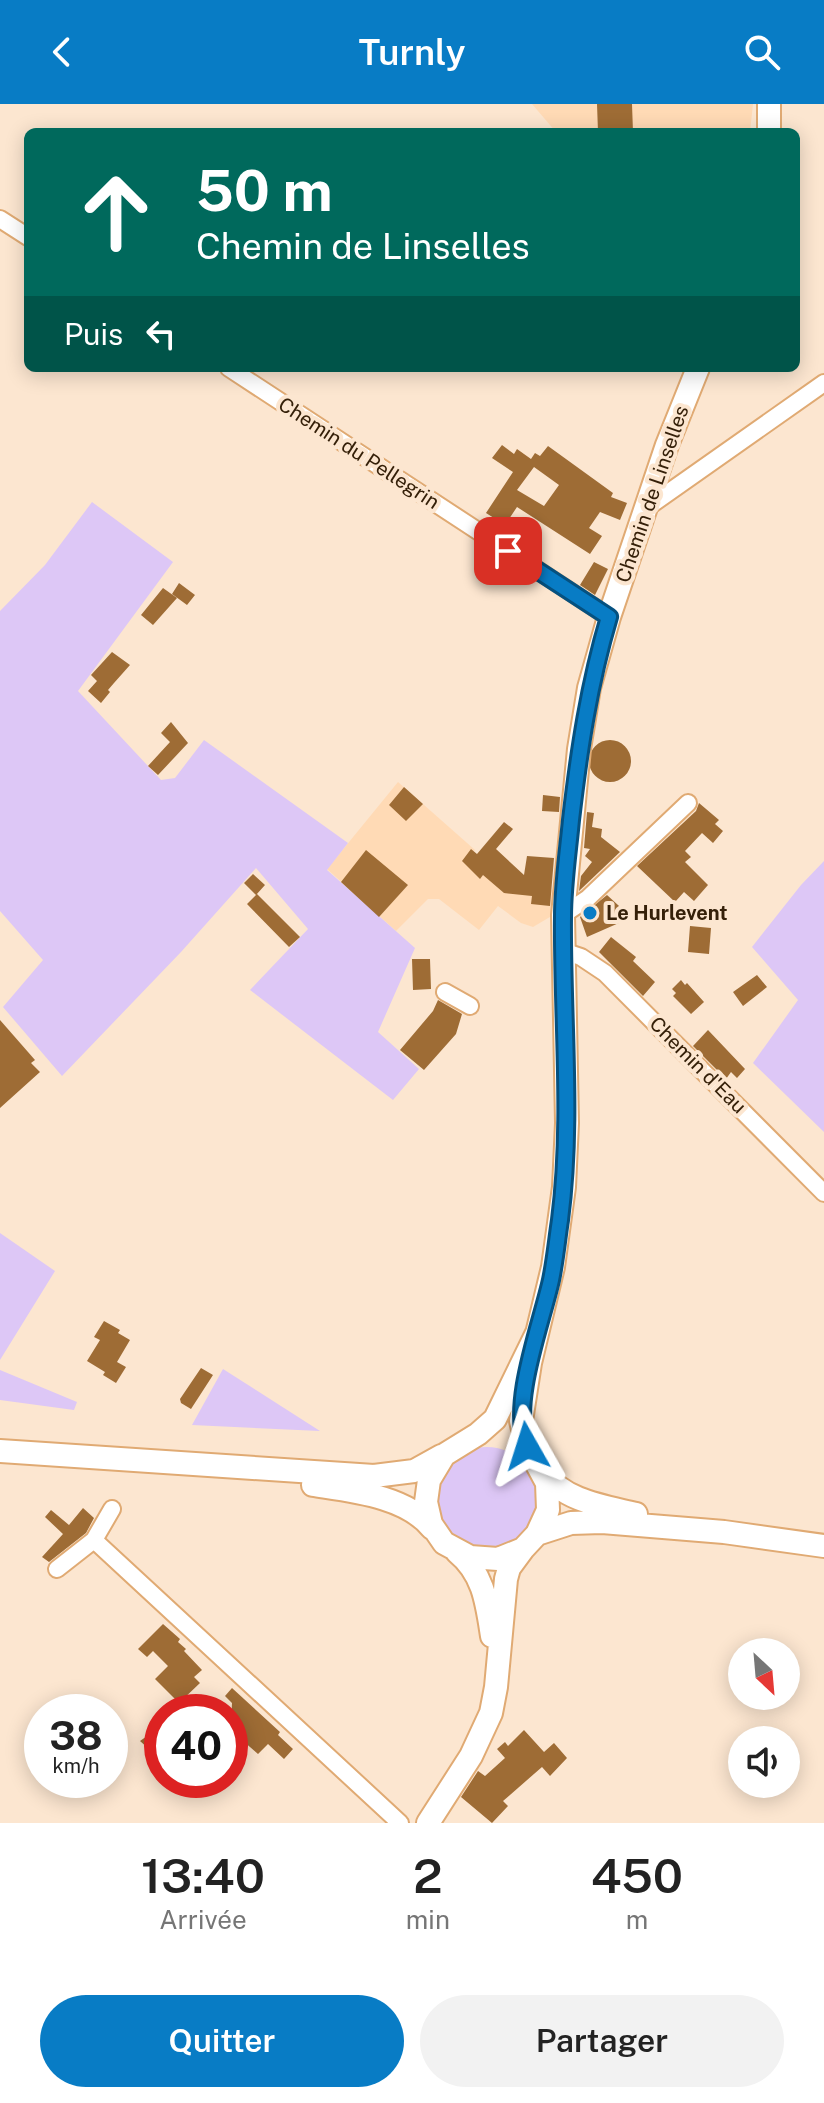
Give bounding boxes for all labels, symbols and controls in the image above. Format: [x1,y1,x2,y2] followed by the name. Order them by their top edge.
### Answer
[40,30,84,74] icon: back
[740,30,784,74] icon: search
[358,31,466,73] text: Turnly
[196,158,333,224] text: 50 m
[64,160,168,264] icon: ahead
[196,225,530,267] text: Chemin de Linselles
[139,312,183,356] icon: left
[64,316,123,352] text: Puis
[274,392,444,514] street label: Chemin du Pellegrin
[610,402,694,586] street label: Chemin de Linselles
[474,517,542,585] pin
[486,529,530,573] icon: arrive
[606,901,728,925] place label: Le Hurlevent
[581,904,599,922] marker: Le Hurlevent
[645,1012,751,1118] street label: Chemin d'Eau
[485,1404,569,1488] position arrow
[728,1638,800,1710] north arrow
[728,1638,800,1798] map controls
[144,1694,248,1798] speed limit sign: 40
[49,1712,103,1759] text: 38
[728,1726,800,1798] button: sound
[52,1754,100,1778] text: km/h
[141,1847,265,1904] text: 13:40
[413,1847,443,1904] text: 2
[591,1847,683,1904] text: 450
[159,1904,247,1935] text: Arrivée
[406,1904,450,1935] text: min
[626,1904,648,1935] text: m
[40,1995,404,2087] button: Quitter
[420,1995,784,2087] button: Partager

